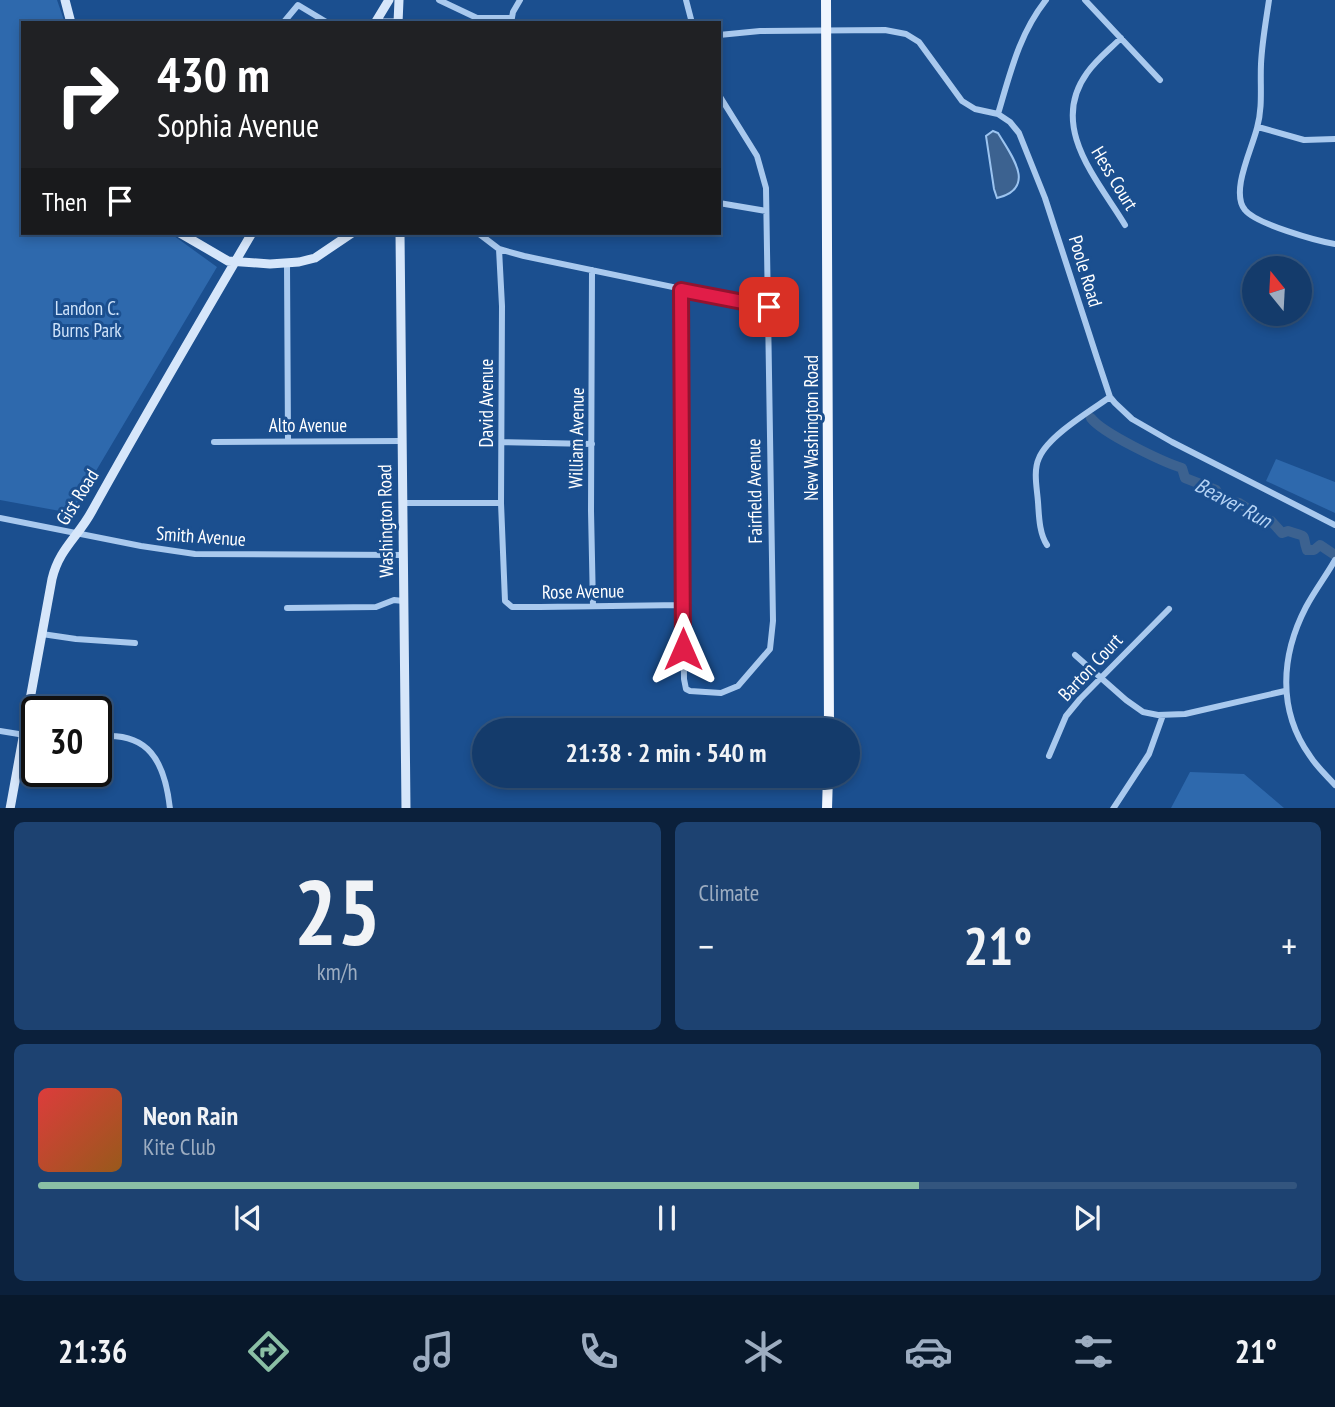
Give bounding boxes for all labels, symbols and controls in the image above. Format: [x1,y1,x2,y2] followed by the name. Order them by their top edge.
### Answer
[157,42,270,106] text: 430 m
[42,49,133,140] icon: right
[157,104,319,146] text: Sophia Avenue
[1087,142,1144,215] street label: Hess Court
[101,182,139,220] icon: arrive
[42,185,87,218] text: Then
[1064,233,1108,309] street label: Poole Road
[1242,256,1312,326] north arrow
[1242,256,1312,326] map controls
[739,277,799,337] pin
[750,288,788,326] icon: arrive
[52,296,122,342] park label: Landon C. Burns Park
[799,355,823,501] street label: New Washington Road
[474,358,498,447] street label: David Avenue
[563,387,589,489] street label: William Avenue
[269,413,347,437] street label: Alto Avenue
[741,438,767,544] street label: Fairfield Avenue
[372,464,398,578] street label: Washington Road
[51,465,103,529] street label: Gist Road
[1191,471,1278,535] water label: Beaver Run
[155,521,247,551] street label: Smith Avenue
[542,578,625,604] street label: Rose Avenue
[646,612,720,686] position arrow
[1053,628,1128,706] street label: Barton Court
[21,696,112,787] speed limit sign: 30
[566,736,766,769] text: 21:38 · 2 min · 540 m
[294,852,381,970] text: 25
[699,878,759,907] text: Climate
[963,912,1032,979] text: 21°
[699,921,714,970] text: −
[1281,921,1297,970] text: +
[317,957,358,986] text: km/h
[143,1099,238,1132] text: Neon Rain
[143,1132,216,1161] text: Kite Club
[229,1199,267,1237] icon: previous
[648,1199,686,1237] icon: pause
[1068,1199,1106,1237] icon: next
[244,1327,293,1376] icon: directions
[409,1327,458,1376] icon: music
[574,1327,623,1376] icon: phone
[739,1327,788,1376] icon: climate
[904,1327,953,1376] icon: car
[1069,1327,1118,1376] icon: filters
[58,1330,127,1372] text: 21:36
[1235,1330,1277,1372] text: 21°

